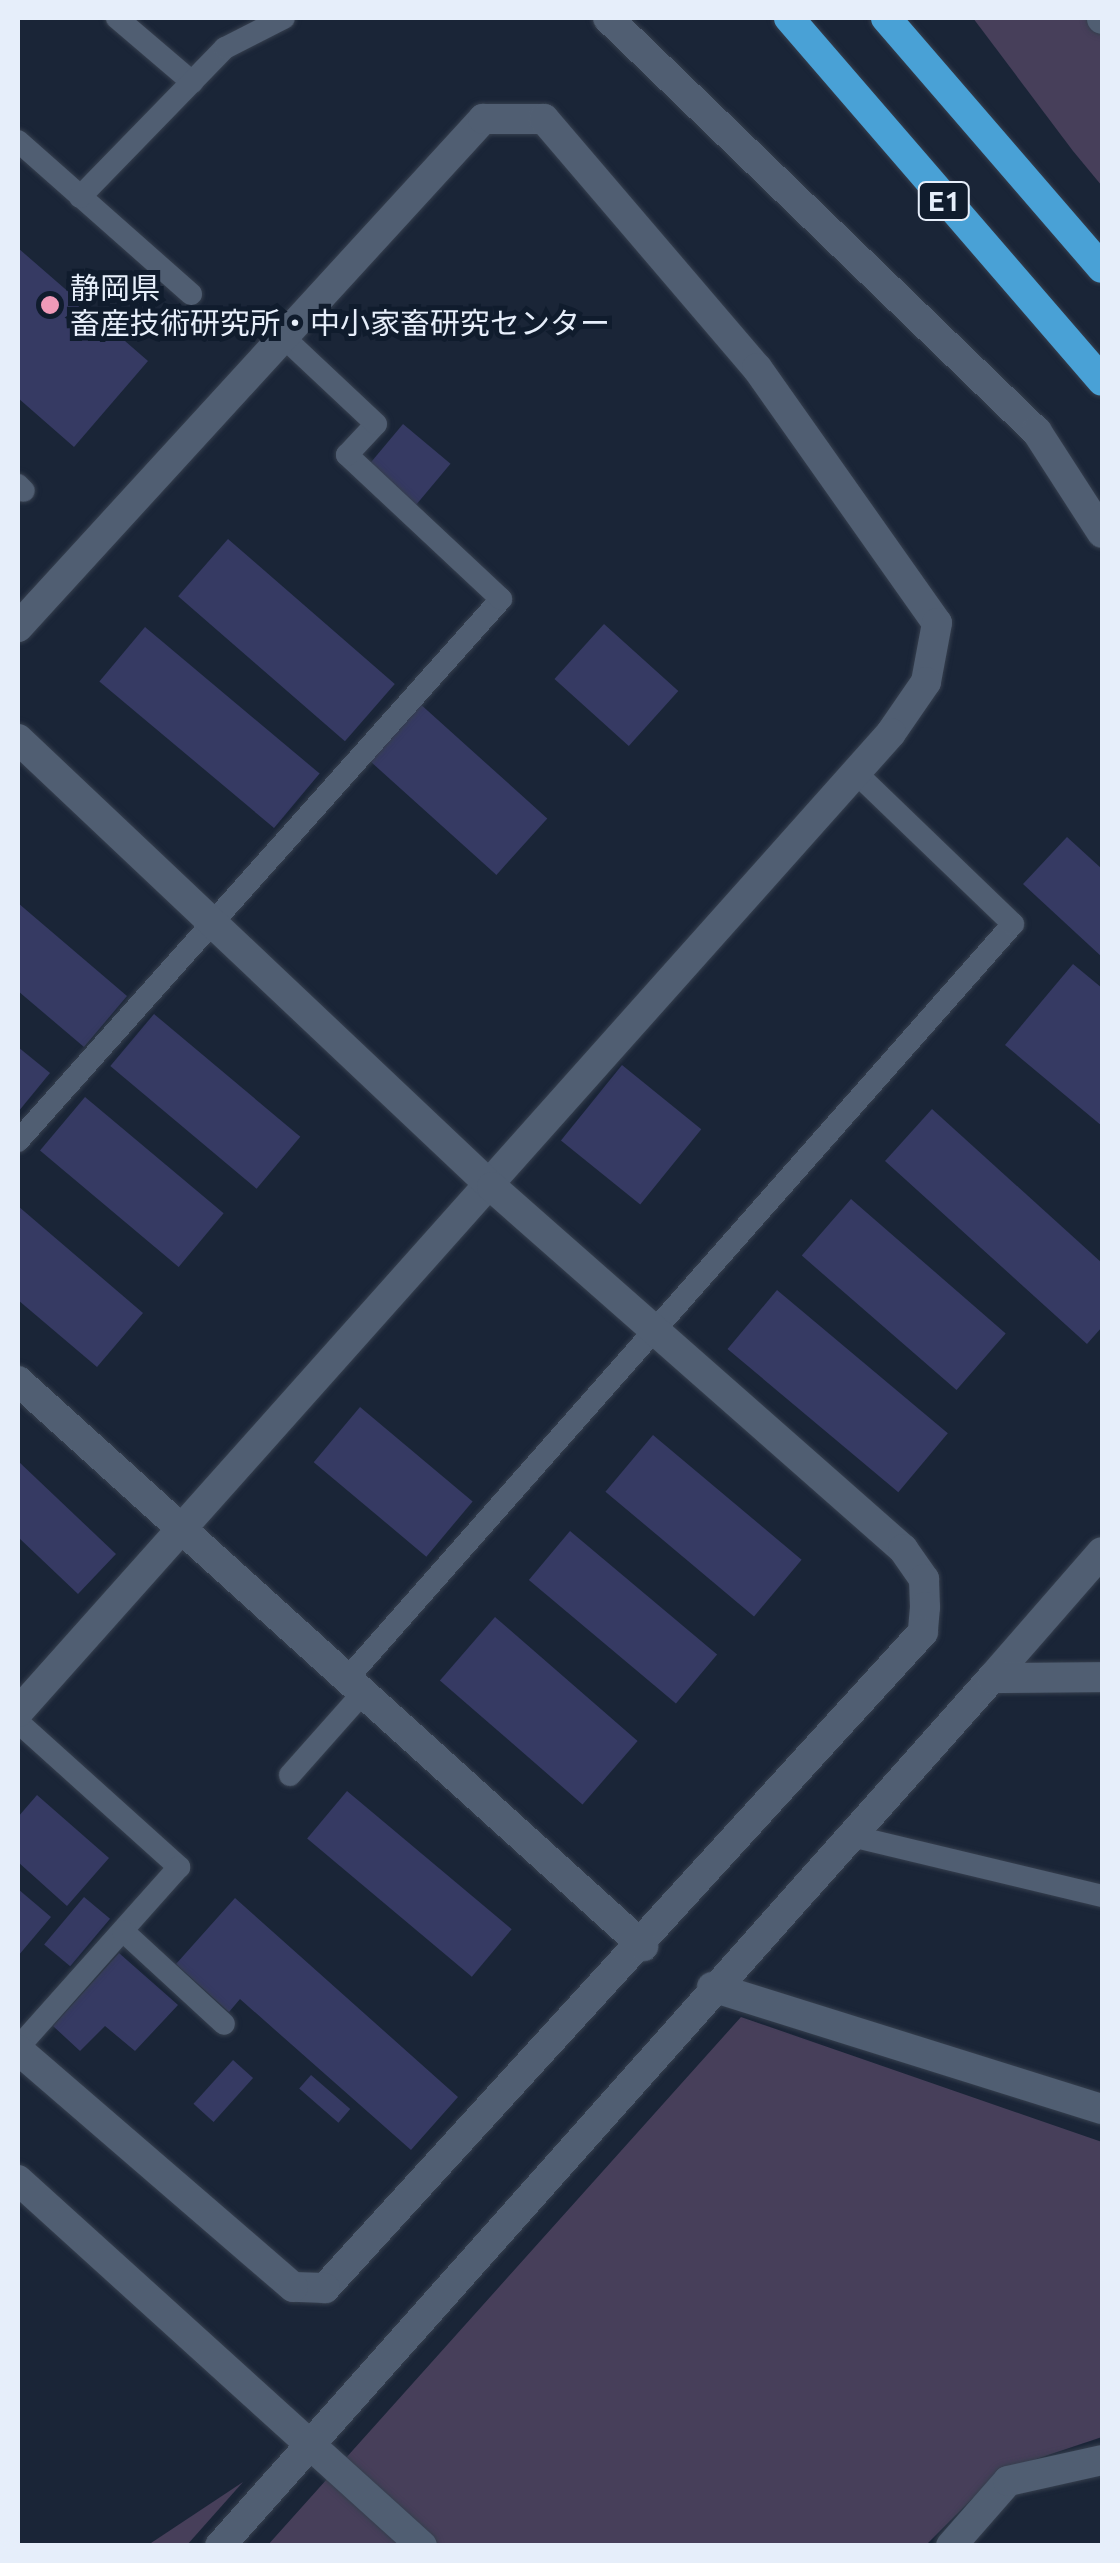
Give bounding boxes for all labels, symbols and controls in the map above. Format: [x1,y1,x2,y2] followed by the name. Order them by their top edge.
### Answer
[916,178,972,224] road number: E1
[70,270,610,340] place label: 静岡県 畜産技術研究所・中小家畜研究センター
[39,294,61,316] marker: 静岡県 畜産技術研究所・中小家畜研究センター

